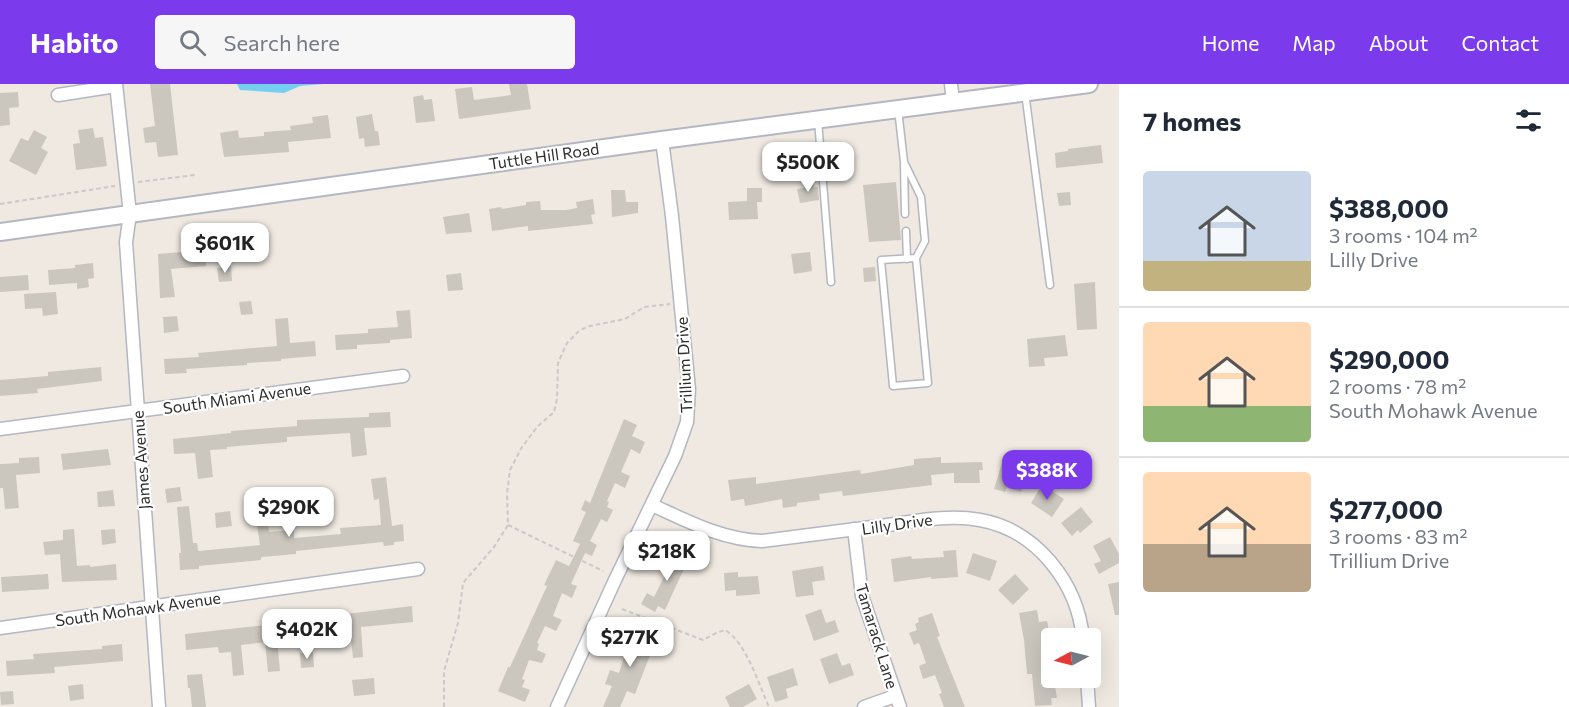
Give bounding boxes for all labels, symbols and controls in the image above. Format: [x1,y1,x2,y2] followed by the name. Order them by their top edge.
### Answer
[155,15,575,69] search box
[30,25,119,59] text: Habito
[176,26,209,59] icon: search
[224,29,340,56] text: Search here
[1202,30,1259,55] text: Home
[1292,30,1336,55] text: Map
[1369,30,1428,55] text: About
[1461,30,1539,55] text: Contact
[1512,104,1545,137] icon: filters
[1143,105,1241,136] text: 7 homes
[488,138,600,173] street label: Tuttle Hill Road
[766,142,850,193] pin: $500K
[776,149,840,173] text: $500K
[1329,192,1449,223] text: $388,000
[1191,195,1263,267] icon: home
[183,223,267,274] pin: $601K
[1329,223,1478,247] text: 3 rooms · 104 m²
[195,230,255,254] text: $601K
[1329,247,1418,271] text: Lilly Drive
[671,316,696,414] street label: Trillium Drive
[1329,343,1450,374] text: $290,000
[1191,346,1263,418] icon: home
[1329,374,1466,398] text: 2 rooms · 78 m²
[162,378,312,417] street label: South Miami Avenue
[1329,398,1537,422] text: South Mohawk Avenue
[128,410,153,510] street label: James Avenue
[1005,450,1089,501] pin: $388K
[1016,457,1078,481] text: $388K
[247,487,331,538] pin: $290K
[1329,493,1443,524] text: $277,000
[258,494,320,518] text: $290K
[1191,496,1263,568] icon: home
[860,509,934,538] street label: Lilly Drive
[1329,524,1468,548] text: 3 rooms · 83 m²
[625,531,709,582] pin: $218K
[638,538,696,562] text: $218K
[1329,548,1449,572] text: Trillium Drive
[852,581,902,691] street label: Tamarack Lane
[54,587,222,630] street label: South Mohawk Avenue
[265,609,349,660] pin: $402K
[276,616,338,640] text: $402K
[588,617,672,668] pin: $277K
[601,624,659,648] text: $277K
[1041,628,1101,688] north arrow
[1041,628,1101,688] map controls

